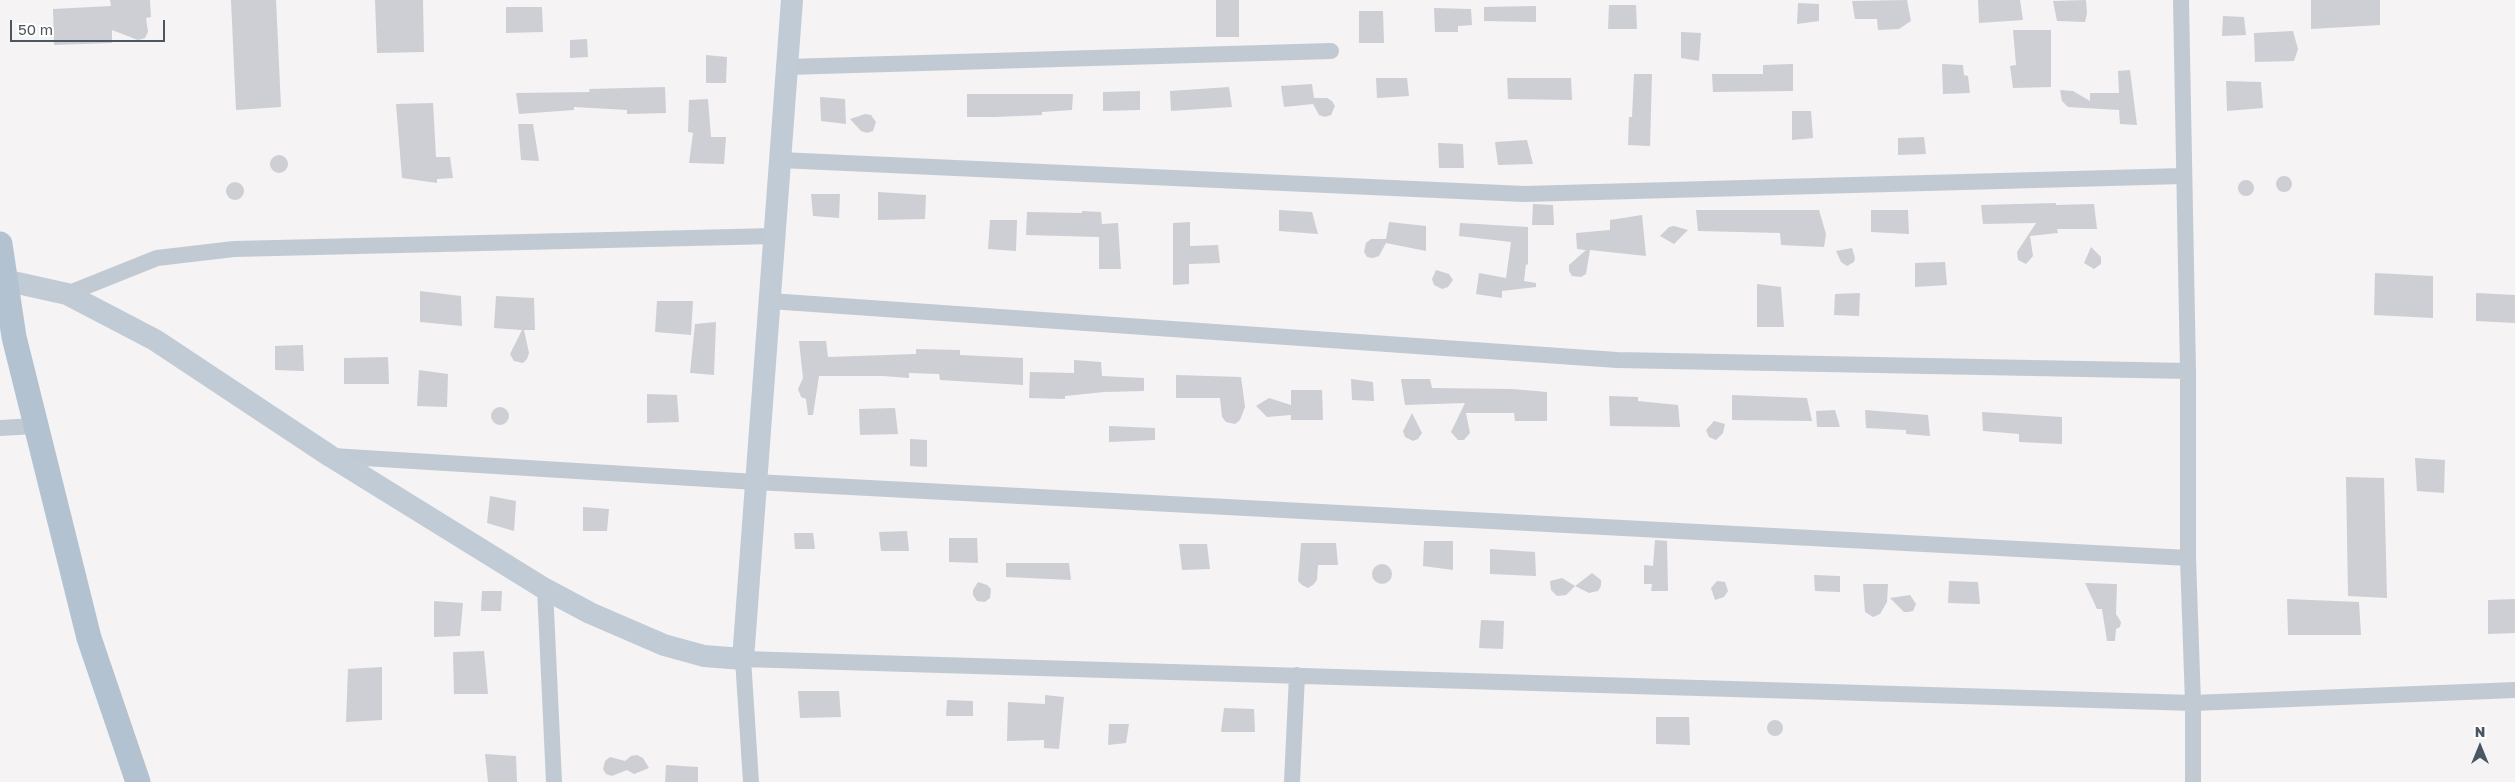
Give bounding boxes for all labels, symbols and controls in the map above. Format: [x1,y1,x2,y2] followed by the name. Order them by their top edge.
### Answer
[12,10,168,42] scale bar
[18,20,53,38] text: 50 m
[2455,722,2505,772] north arrow
[2475,723,2485,740] text: N

